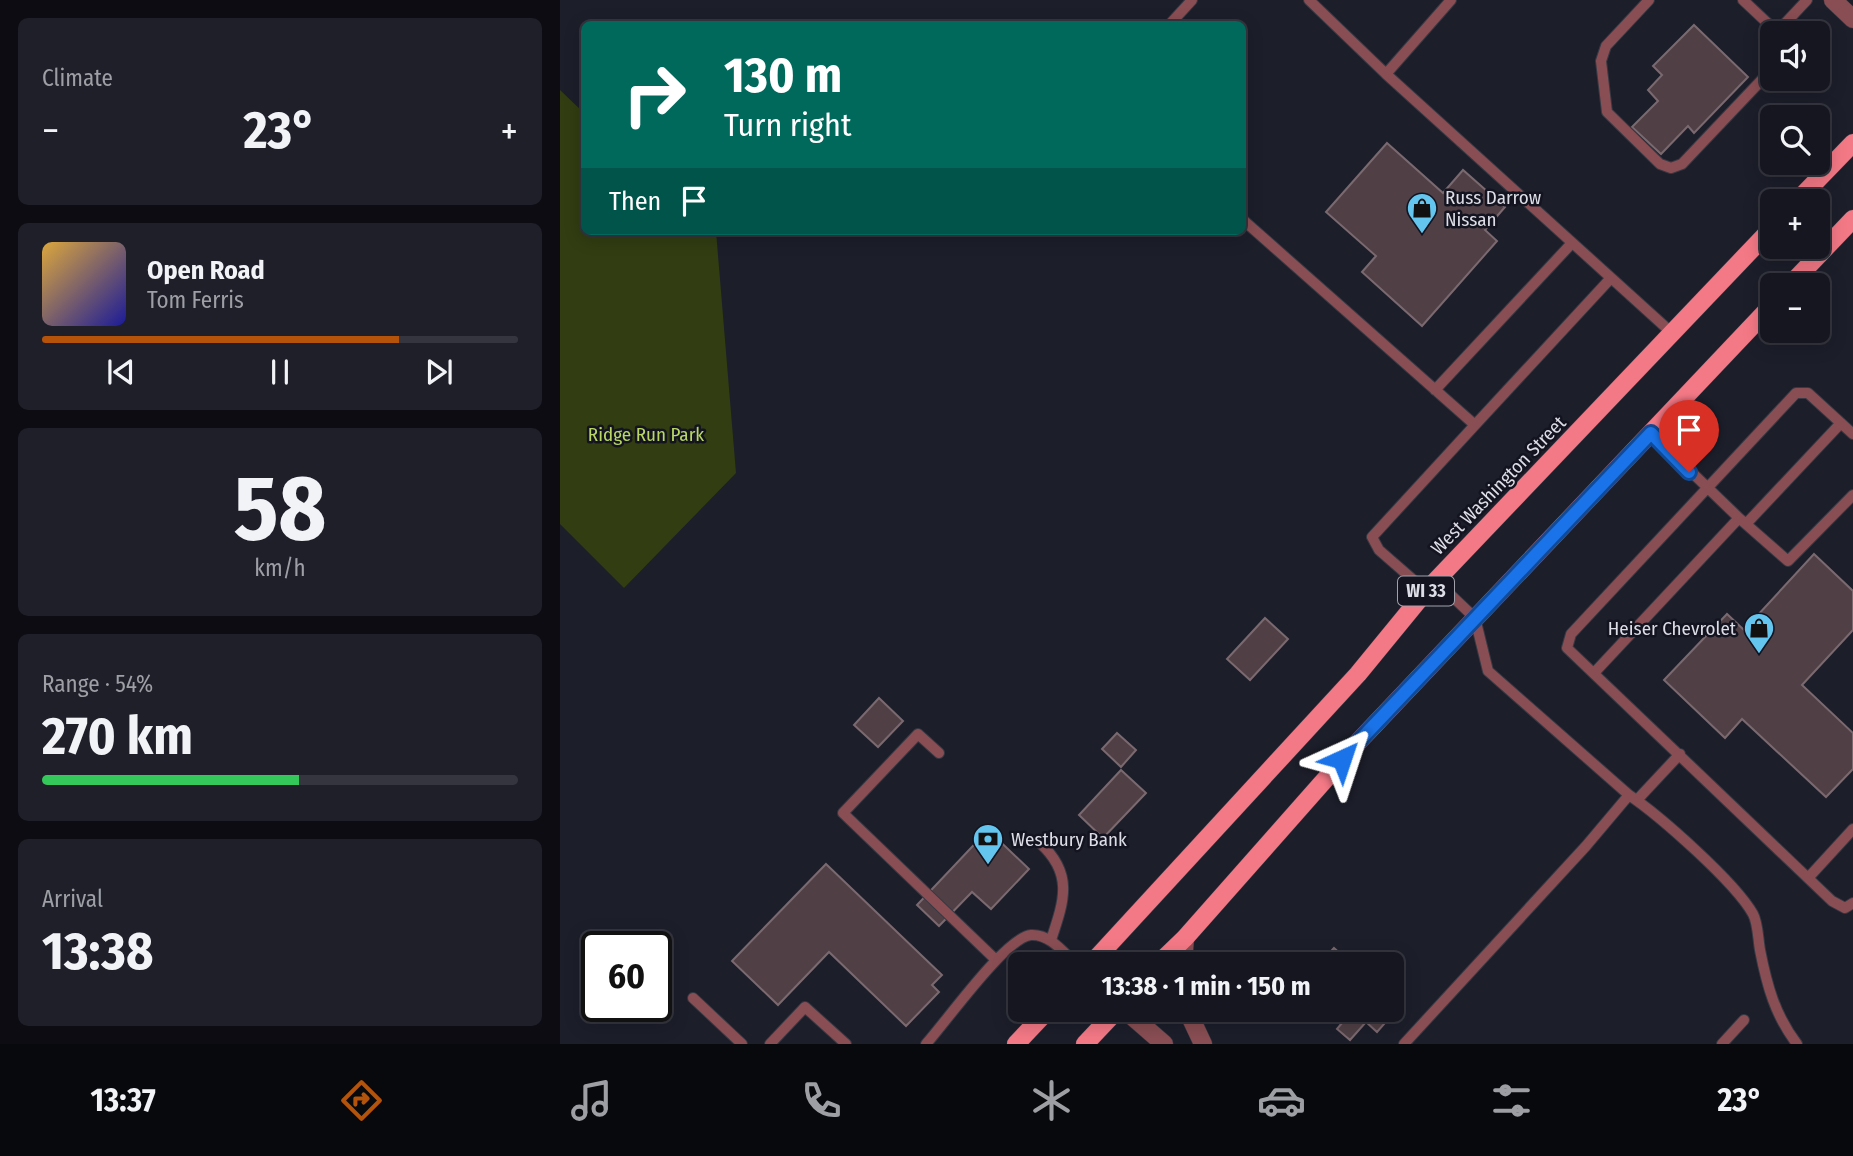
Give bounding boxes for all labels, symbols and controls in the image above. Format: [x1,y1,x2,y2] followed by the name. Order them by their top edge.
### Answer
[1760,21,1830,343] map controls
[1760,21,1830,91] button: sound
[724,46,842,105] text: 130 m
[609,49,700,140] icon: right
[42,64,113,92] text: Climate
[243,99,316,162] text: 23°
[1760,105,1830,175] button: search
[724,106,851,144] text: Turn right
[42,108,59,154] text: −
[501,108,518,154] text: +
[675,182,713,220] icon: arrive
[609,186,661,217] text: Then
[1445,186,1542,231] place label: Russ Darrow Nissan
[1760,189,1830,259] button: +
[1405,191,1439,235] shop icon: Russ Darrow Nissan
[147,255,265,286] text: Open Road
[1760,273,1830,343] button: −
[147,286,244,314] text: Tom Ferris
[102,353,140,391] icon: previous
[261,353,299,391] icon: pause
[420,353,458,391] icon: next
[1659,400,1719,472] pin
[1426,411,1571,560] street label: West Washington Street
[1670,411,1708,449] icon: arrive
[588,423,704,446] park label: Ridge Run Park
[234,454,326,563] text: 58
[254,554,306,582] text: km/h
[1398,576,1454,606] road number: WI 33
[1742,611,1776,655] shop icon: Heiser Chevrolet
[1608,617,1737,640] place label: Heiser Chevrolet
[42,670,153,698] text: Range · 54%
[42,705,193,768] text: 270 km
[1305,722,1379,796] position arrow
[971,822,1005,866] bank icon: Westbury Bank
[1011,828,1127,851] place label: Westbury Bank
[42,885,103,913] text: Arrival
[42,920,153,983] text: 13:38
[581,931,672,1022] speed limit sign: 60
[1101,971,1311,1002] text: 13:38 · 1 min · 150 m
[337,1076,386,1125] icon: directions
[567,1076,616,1125] icon: music
[797,1076,846,1125] icon: phone
[1027,1076,1076,1125] icon: climate
[1257,1076,1306,1125] icon: car
[1487,1076,1536,1125] icon: filters
[91,1081,156,1119] text: 13:37
[1717,1081,1762,1119] text: 23°

